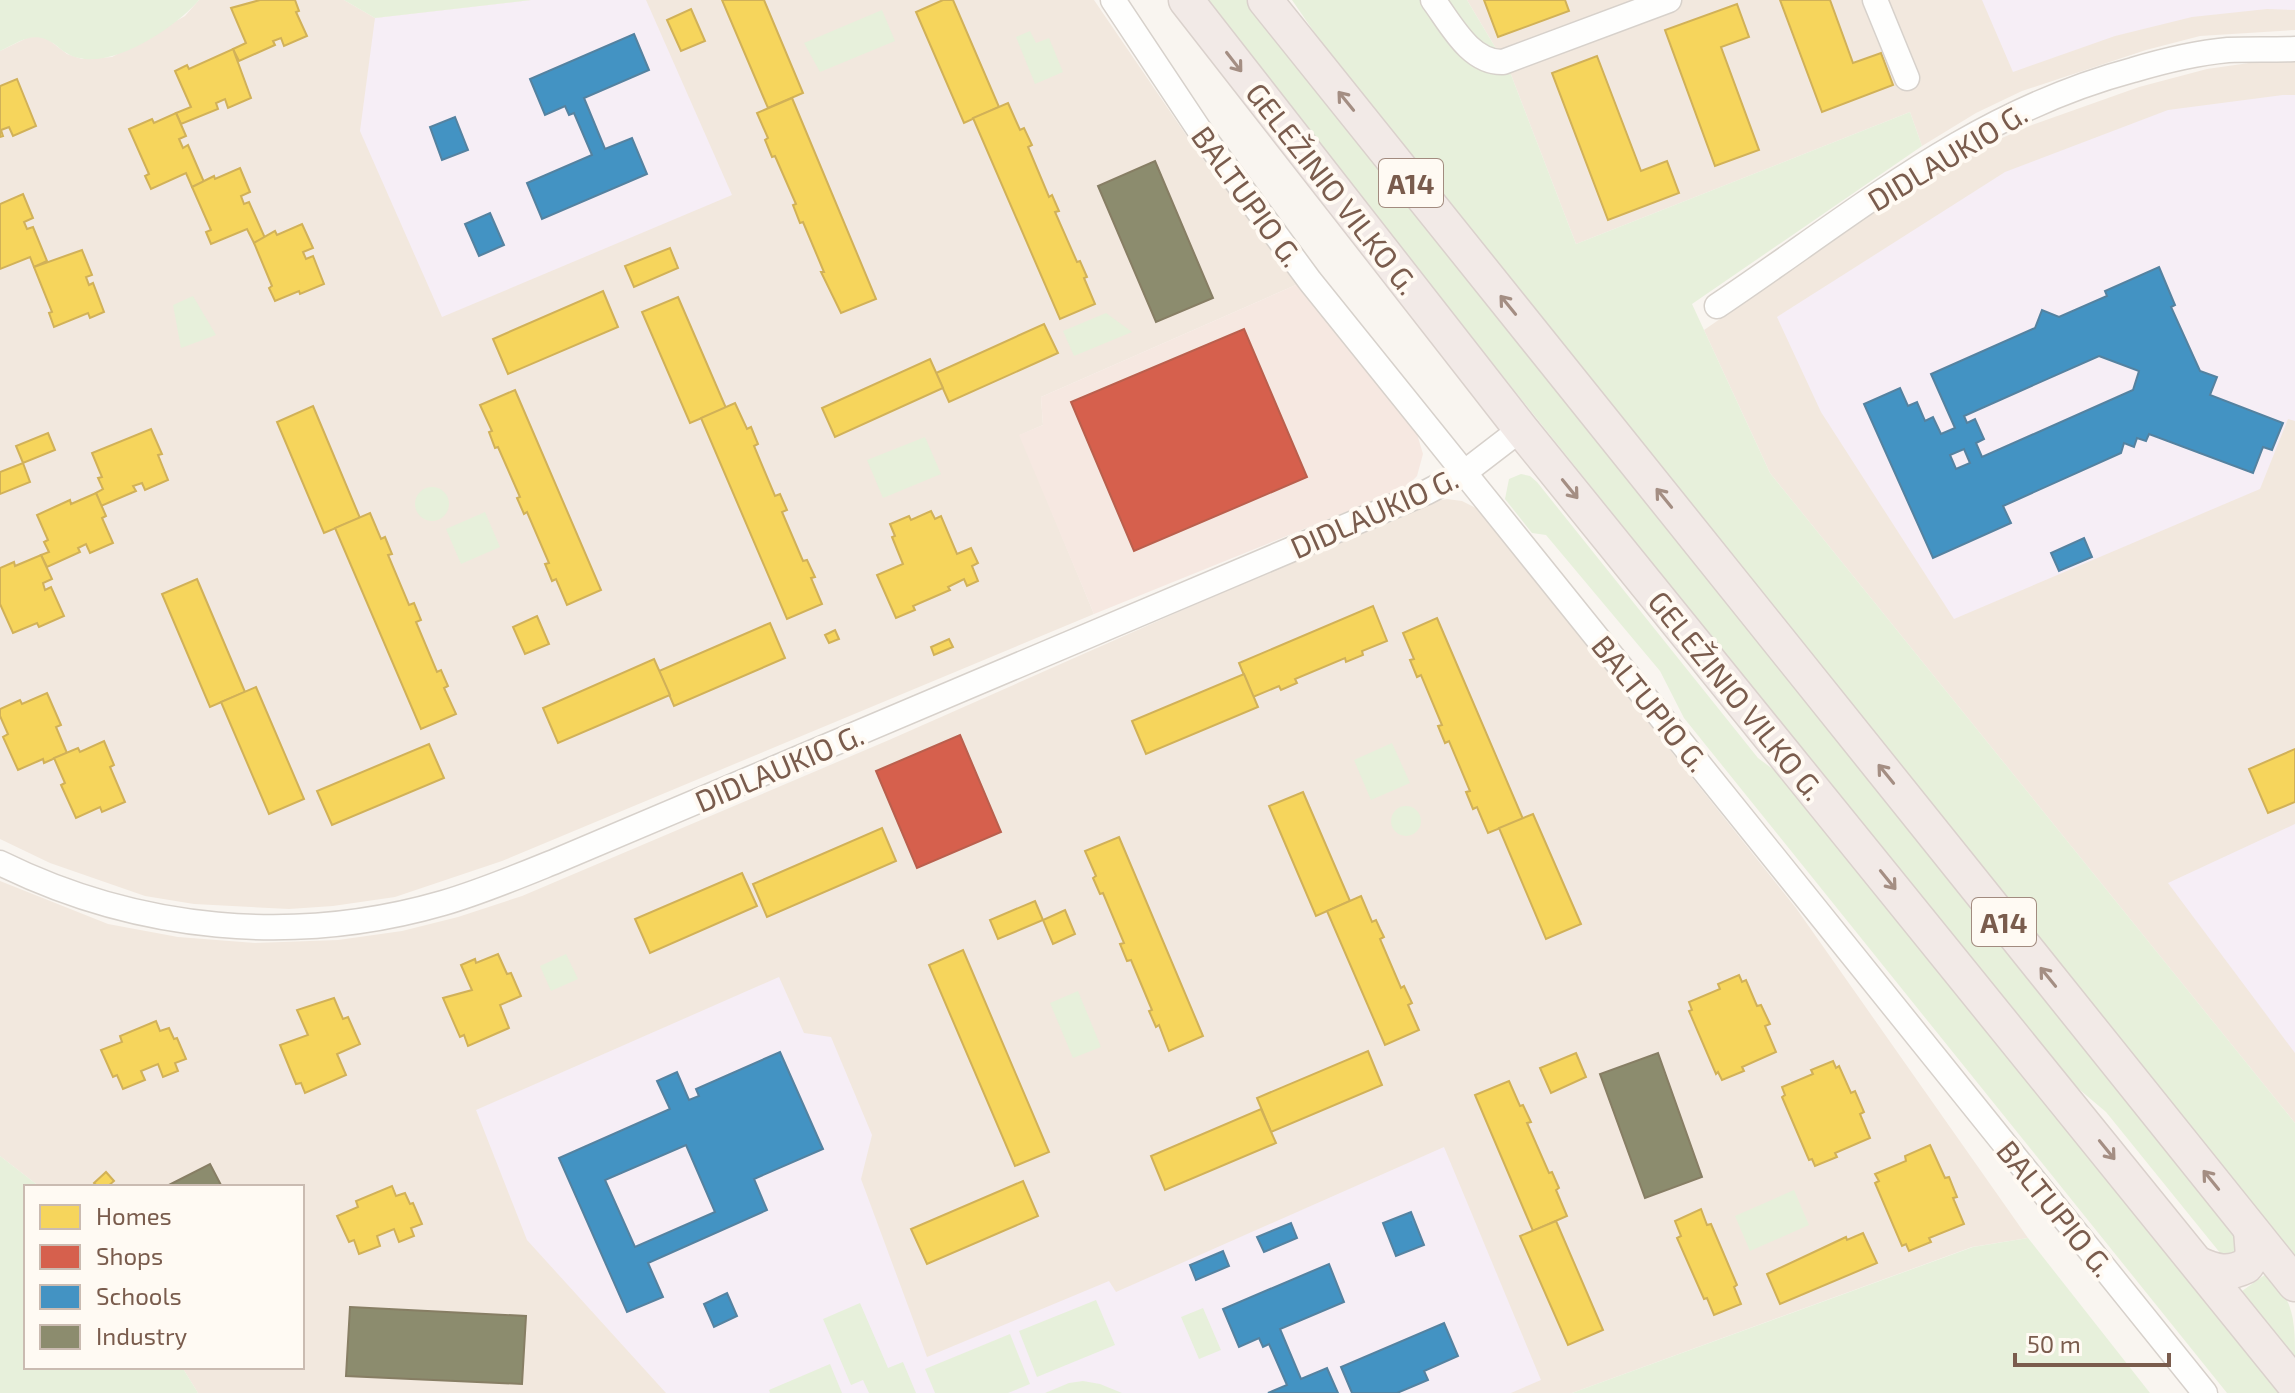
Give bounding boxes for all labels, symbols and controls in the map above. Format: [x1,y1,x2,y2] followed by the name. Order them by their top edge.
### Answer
[1225,50,1242,72] one-way arrow
[1239,75,1427,301] street label: GELEŽINIO VILKO G.
[1337,92,1355,112] one-way arrow
[1861,94,2033,218] street label: DIDLAUKIO G.
[1185,119,1311,273] street label: BALTUPIO G.
[1379,159,1443,207] road number: A14
[1499,295,1517,316] one-way arrow
[1285,459,1463,565] street label: DIDLAUKIO G.
[1561,478,1579,499] one-way arrow
[1655,489,1673,509] one-way arrow
[1642,583,1832,807] street label: GELEŽINIO VILKO G.
[1585,628,1717,778] street label: BALTUPIO G.
[689,715,869,819] street label: DIDLAUKIO G.
[1877,764,1895,785] one-way arrow
[1879,869,1896,890] one-way arrow
[1972,898,2036,946] road number: A14
[2040,967,2057,988] one-way arrow
[1990,1133,2122,1283] street label: BALTUPIO G.
[2098,1139,2115,1160] one-way arrow
[2202,1170,2220,1191] one-way arrow
[24,1185,304,1369] legend
[96,1201,172,1230] text: Homes
[96,1241,163,1270] text: Shops
[96,1281,182,1310] text: Schools
[2015,1317,2169,1367] scale bar
[96,1321,188,1350] text: Industry
[2027,1329,2081,1358] text: 50 m

